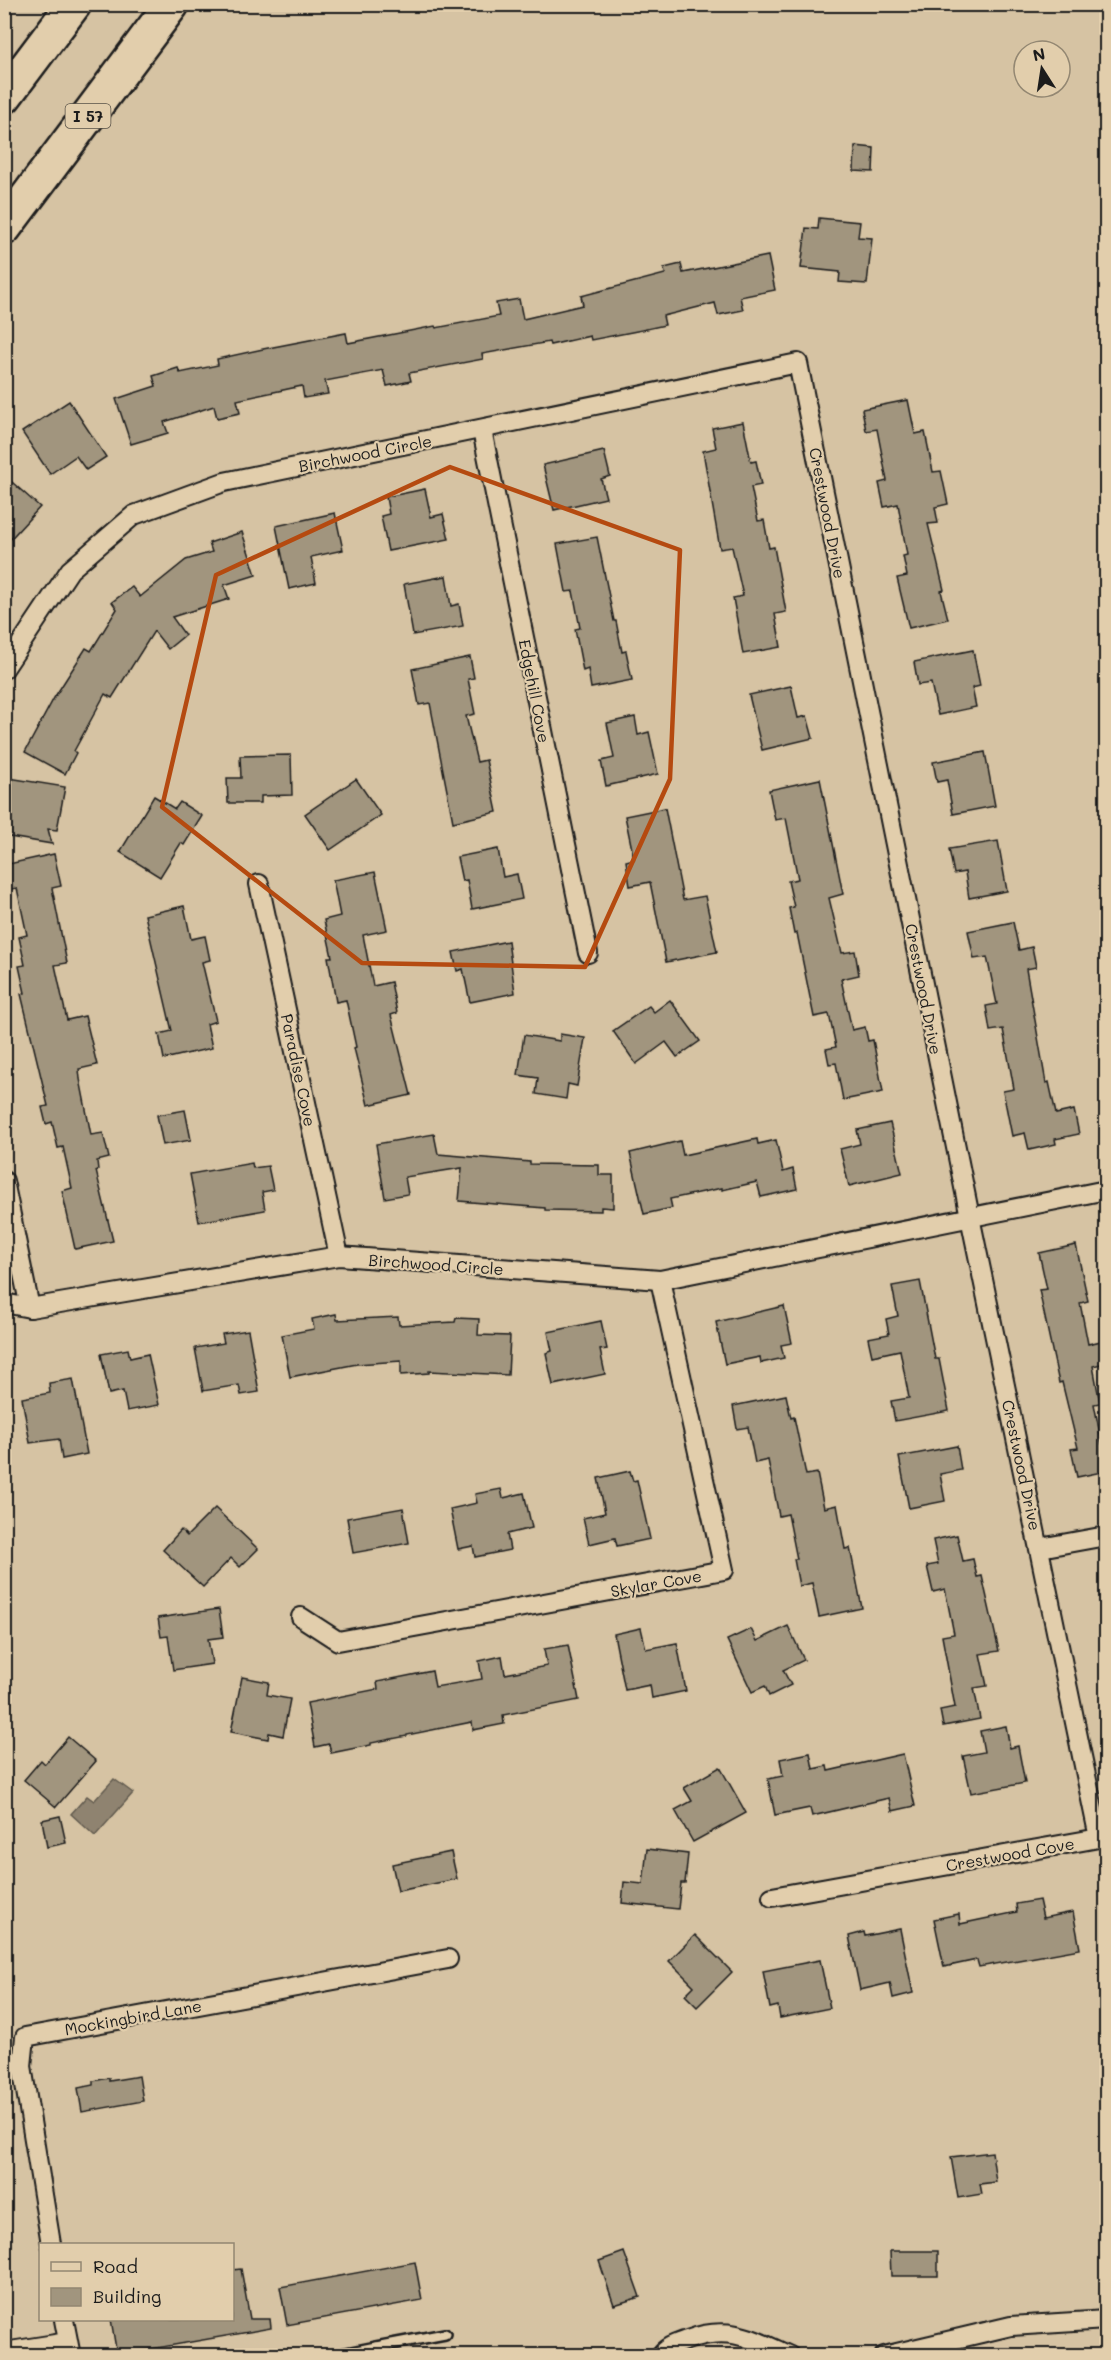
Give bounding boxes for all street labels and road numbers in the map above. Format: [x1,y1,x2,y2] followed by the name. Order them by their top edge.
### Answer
[66,104,110,128] road number: I 57
[296,430,434,476] street label: Birchwood Circle
[805,446,851,580] street label: Crestwood Drive
[515,638,555,744] street label: Edgehill Cove
[901,922,947,1056] street label: Crestwood Drive
[277,1012,321,1128] street label: Paradise Cove
[368,1249,504,1279] street label: Birchwood Circle
[998,1398,1046,1532] street label: Crestwood Drive
[609,1565,703,1601] street label: Skylar Cove
[944,1832,1076,1876] street label: Crestwood Cove
[63,1995,203,2039] street label: Mockingbird Lane

